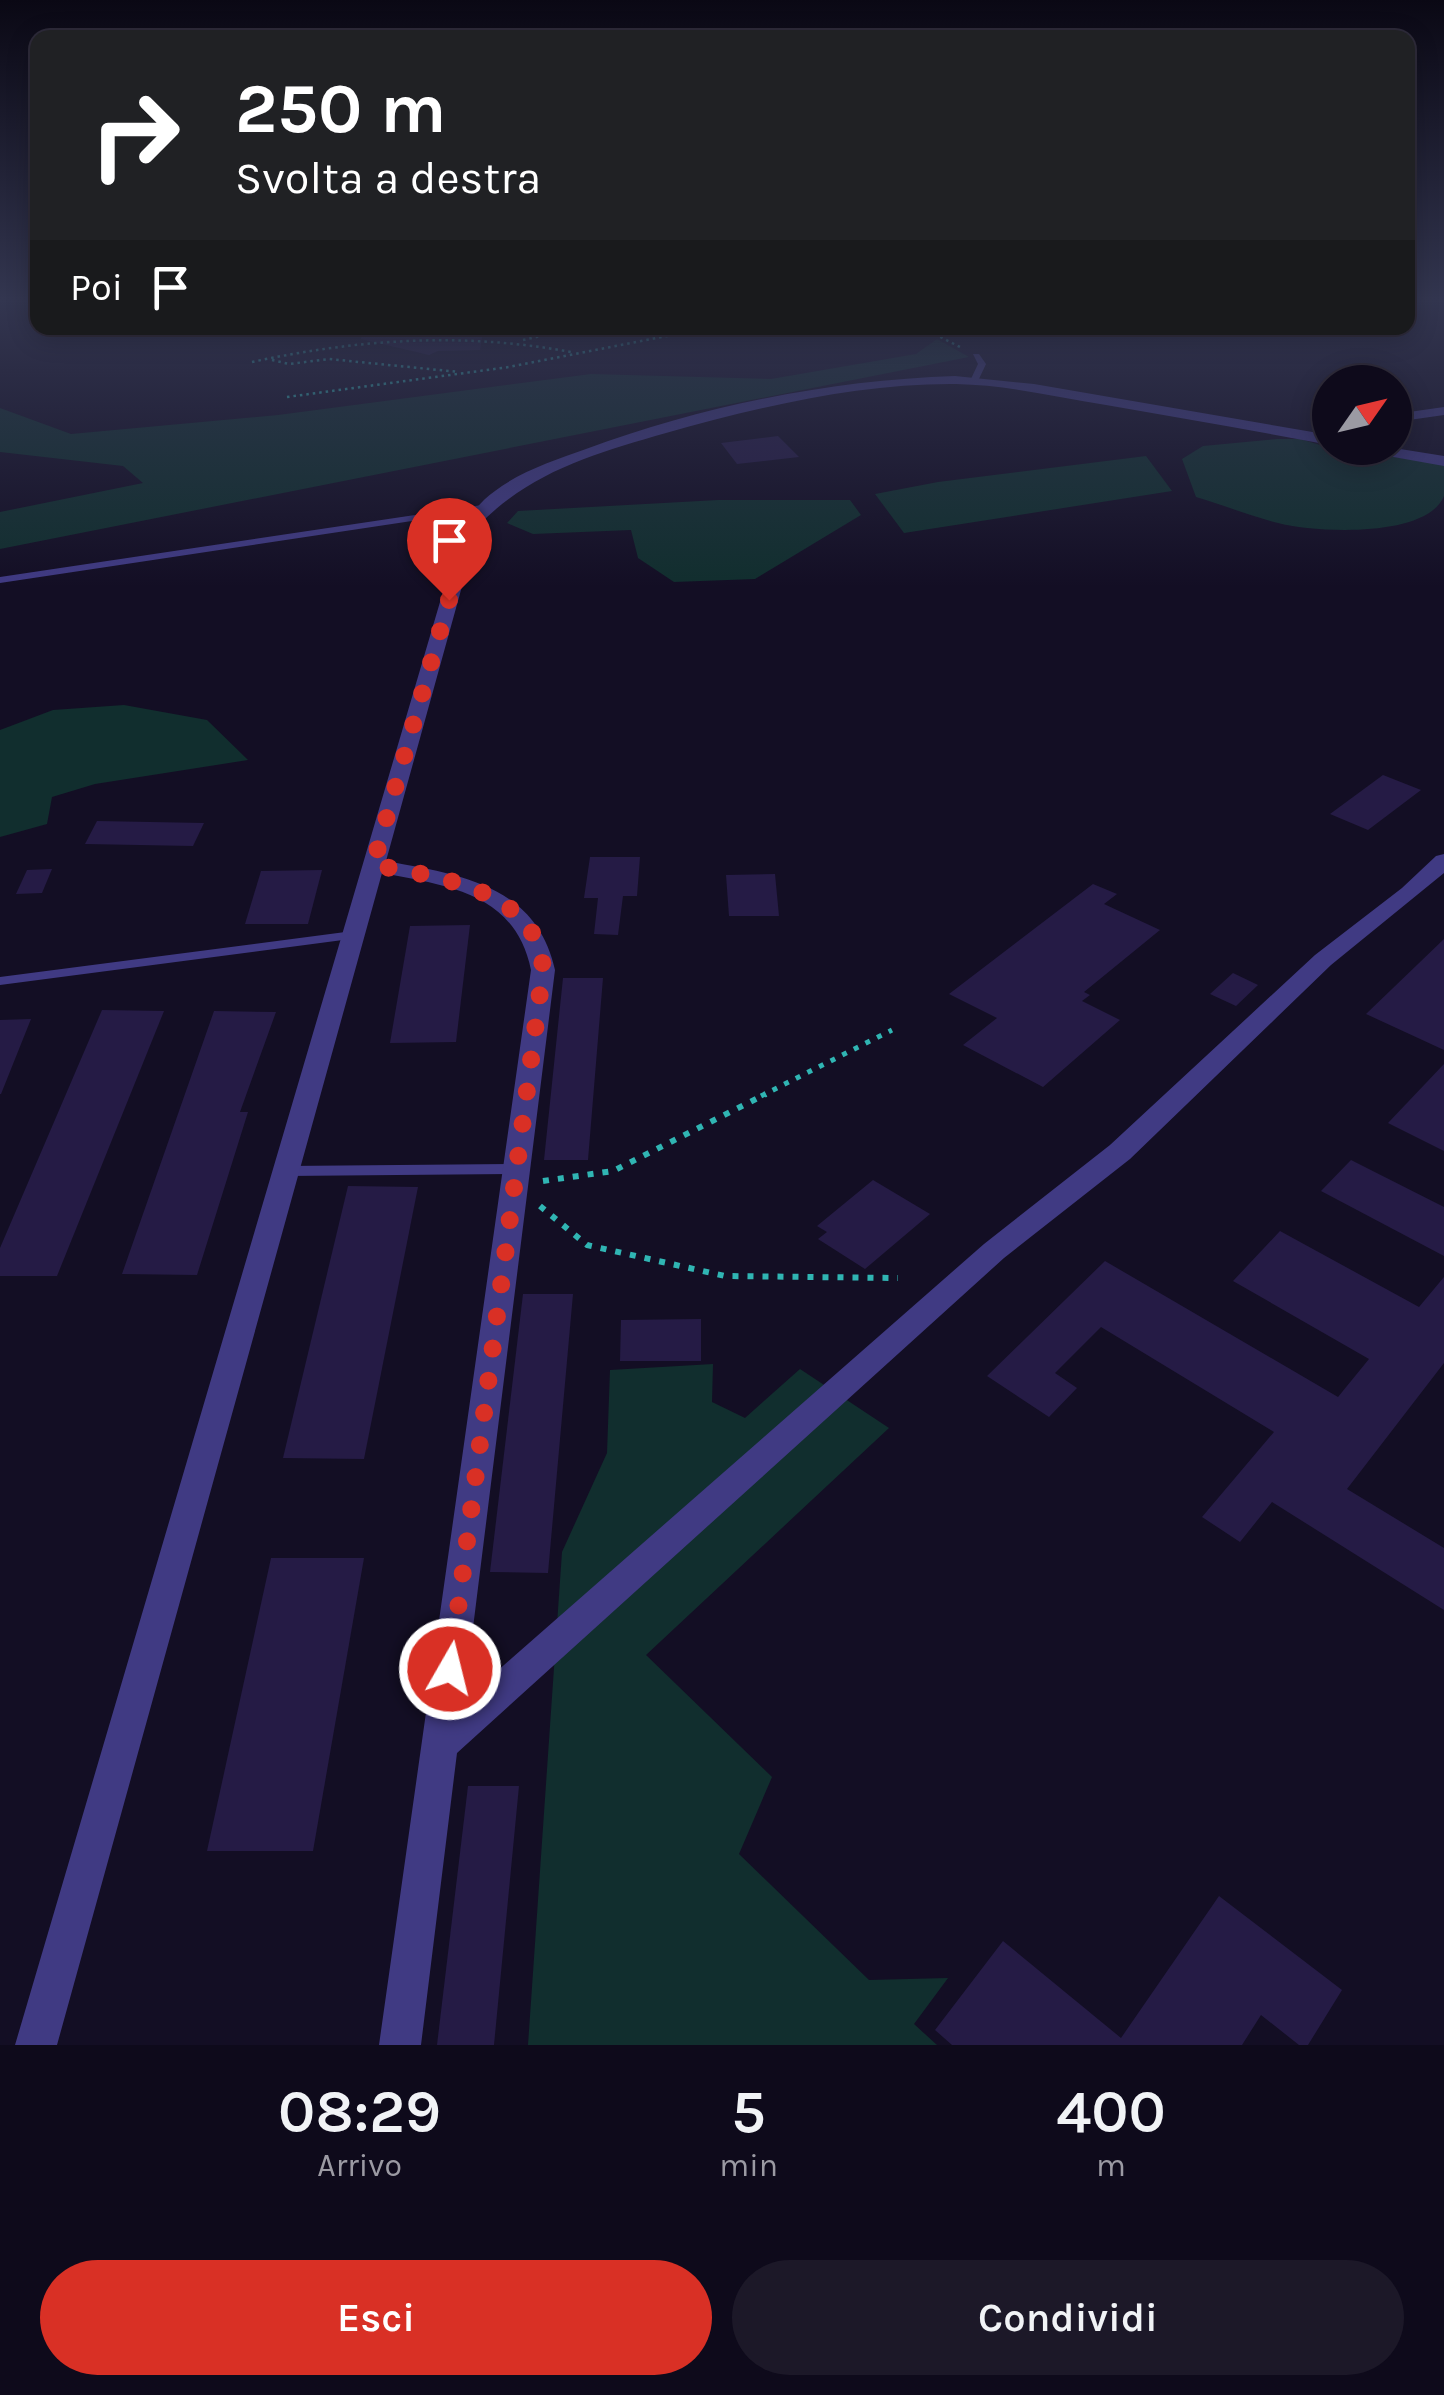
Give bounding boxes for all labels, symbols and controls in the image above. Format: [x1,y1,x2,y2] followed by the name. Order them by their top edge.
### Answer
[235,68,447,150] text: 250 m
[70,70,200,200] icon: right
[235,152,541,204] text: Svolta a destra
[143,260,198,315] icon: arrive
[70,265,123,310] text: Poi
[1312,365,1412,465] north arrow
[1312,365,1412,465] map controls
[407,498,492,601] pin
[422,513,477,568] icon: arrive
[398,1617,502,1721] position arrow
[278,2077,441,2147] text: 08:29
[731,2077,766,2147] text: 5
[1056,2077,1166,2147] text: 400
[317,2147,402,2184] text: Arrivo
[719,2147,778,2184] text: min
[1096,2147,1126,2184] text: m
[40,2260,712,2375] button: Esci
[732,2260,1404,2375] button: Condividi

